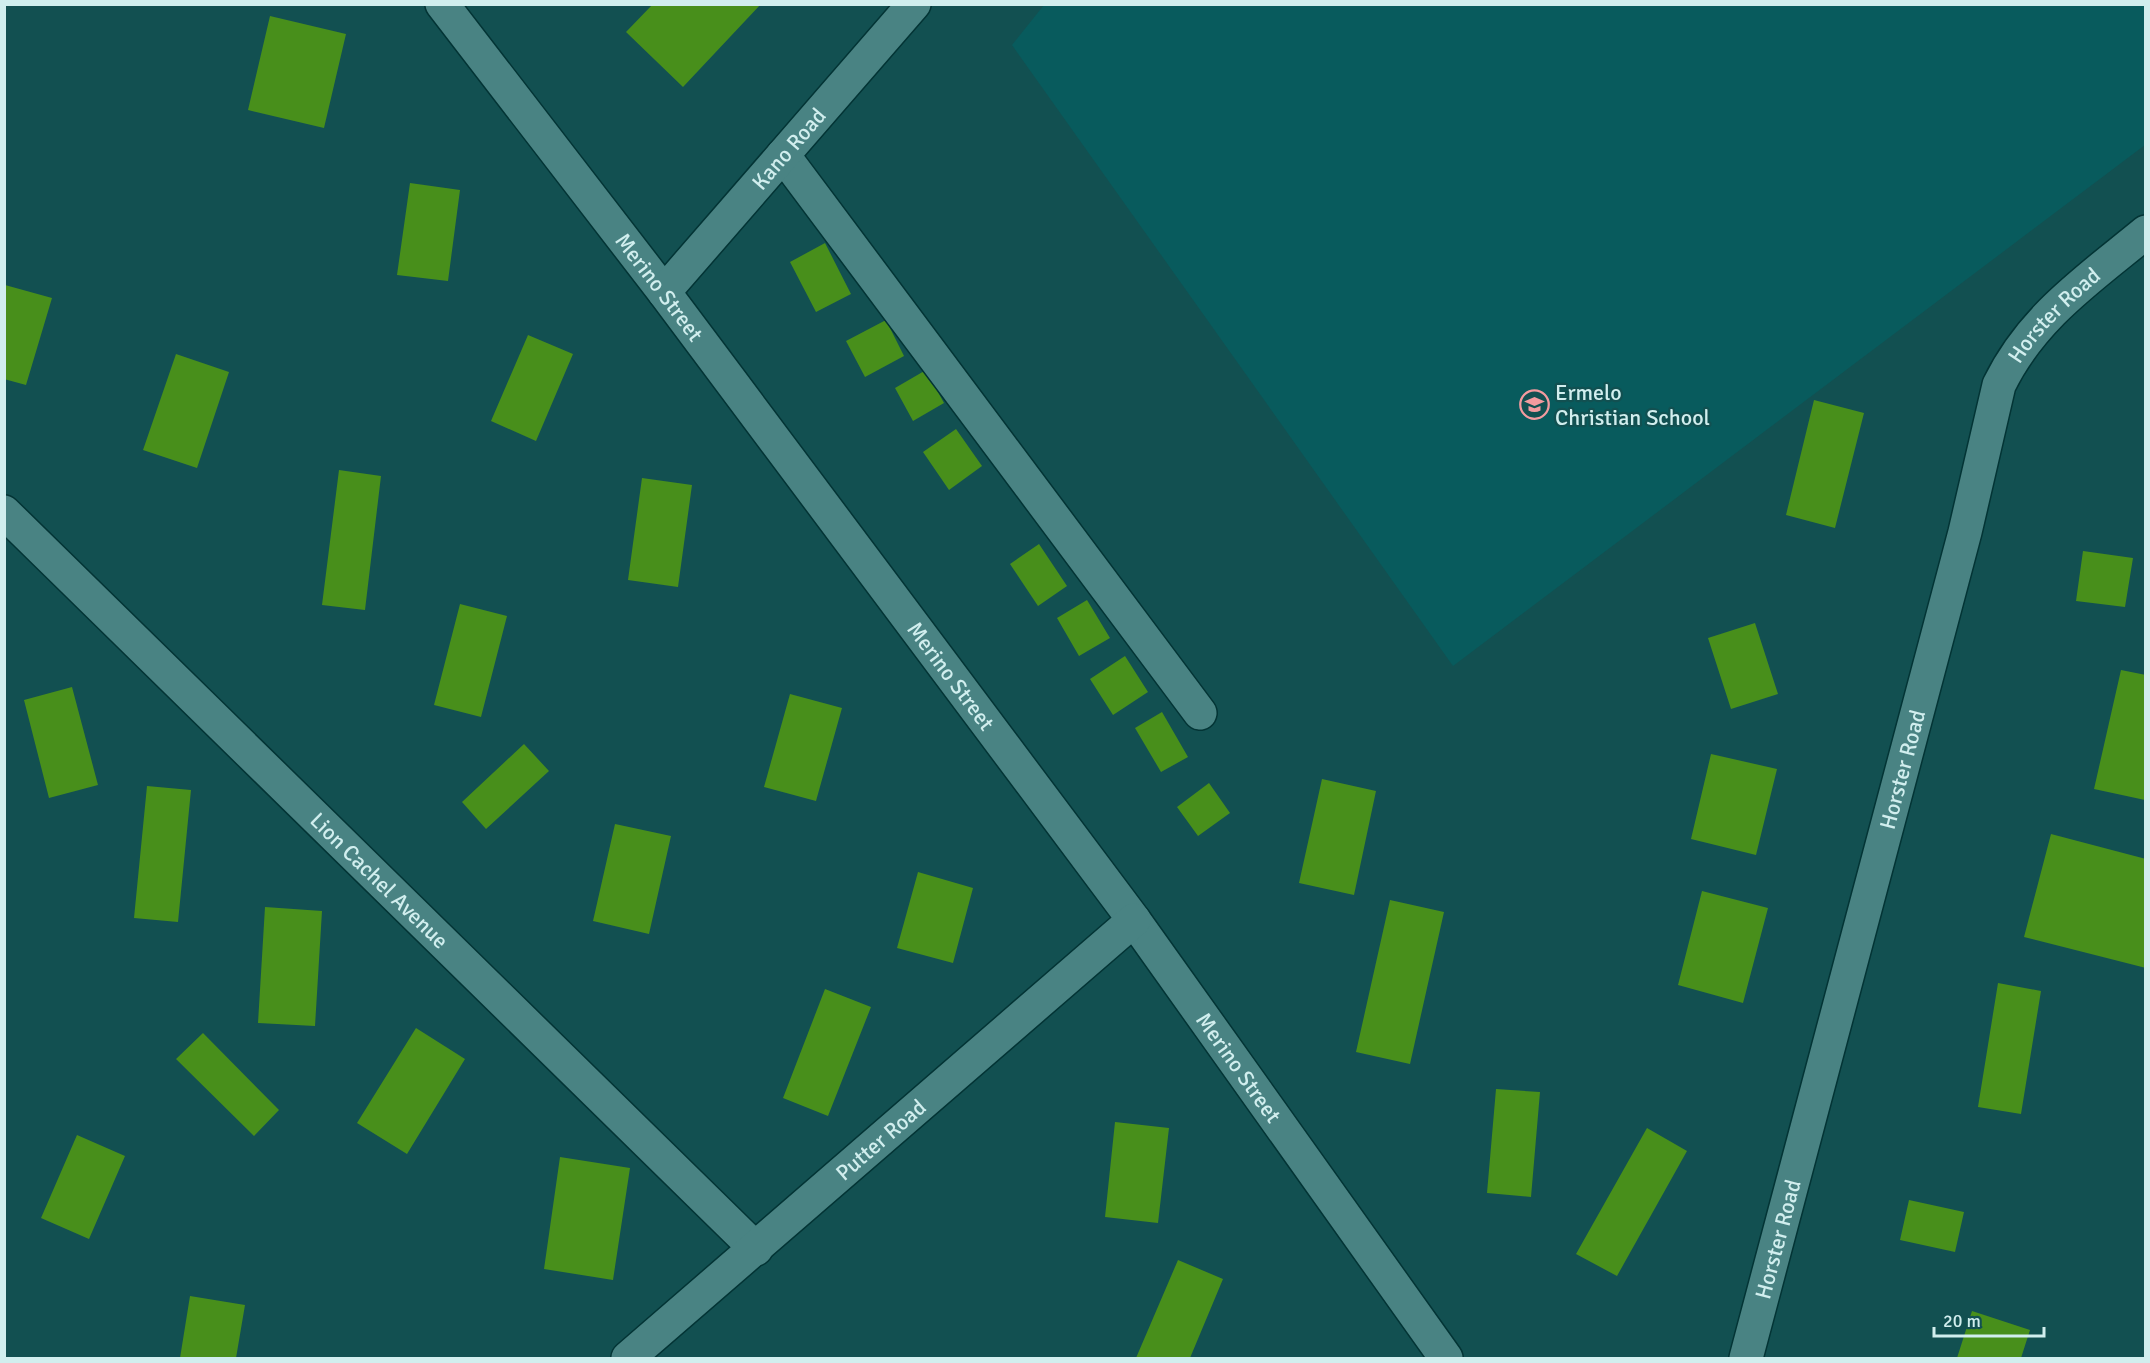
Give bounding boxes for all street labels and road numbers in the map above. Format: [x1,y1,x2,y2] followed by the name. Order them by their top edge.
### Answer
[746,102,832,195] street label: Kano Road
[610,228,709,347] street label: Merino Street
[2002,262,2106,368] street label: Horster Road
[901,616,1000,736] street label: Merino Street
[1874,707,1931,832] street label: Horster Road
[304,807,454,954] street label: Lion Cachel Avenue
[1190,1007,1287,1128] street label: Merino Street
[830,1093,931,1186] street label: Putter Road
[1749,1177,1807,1302] street label: Horster Road

